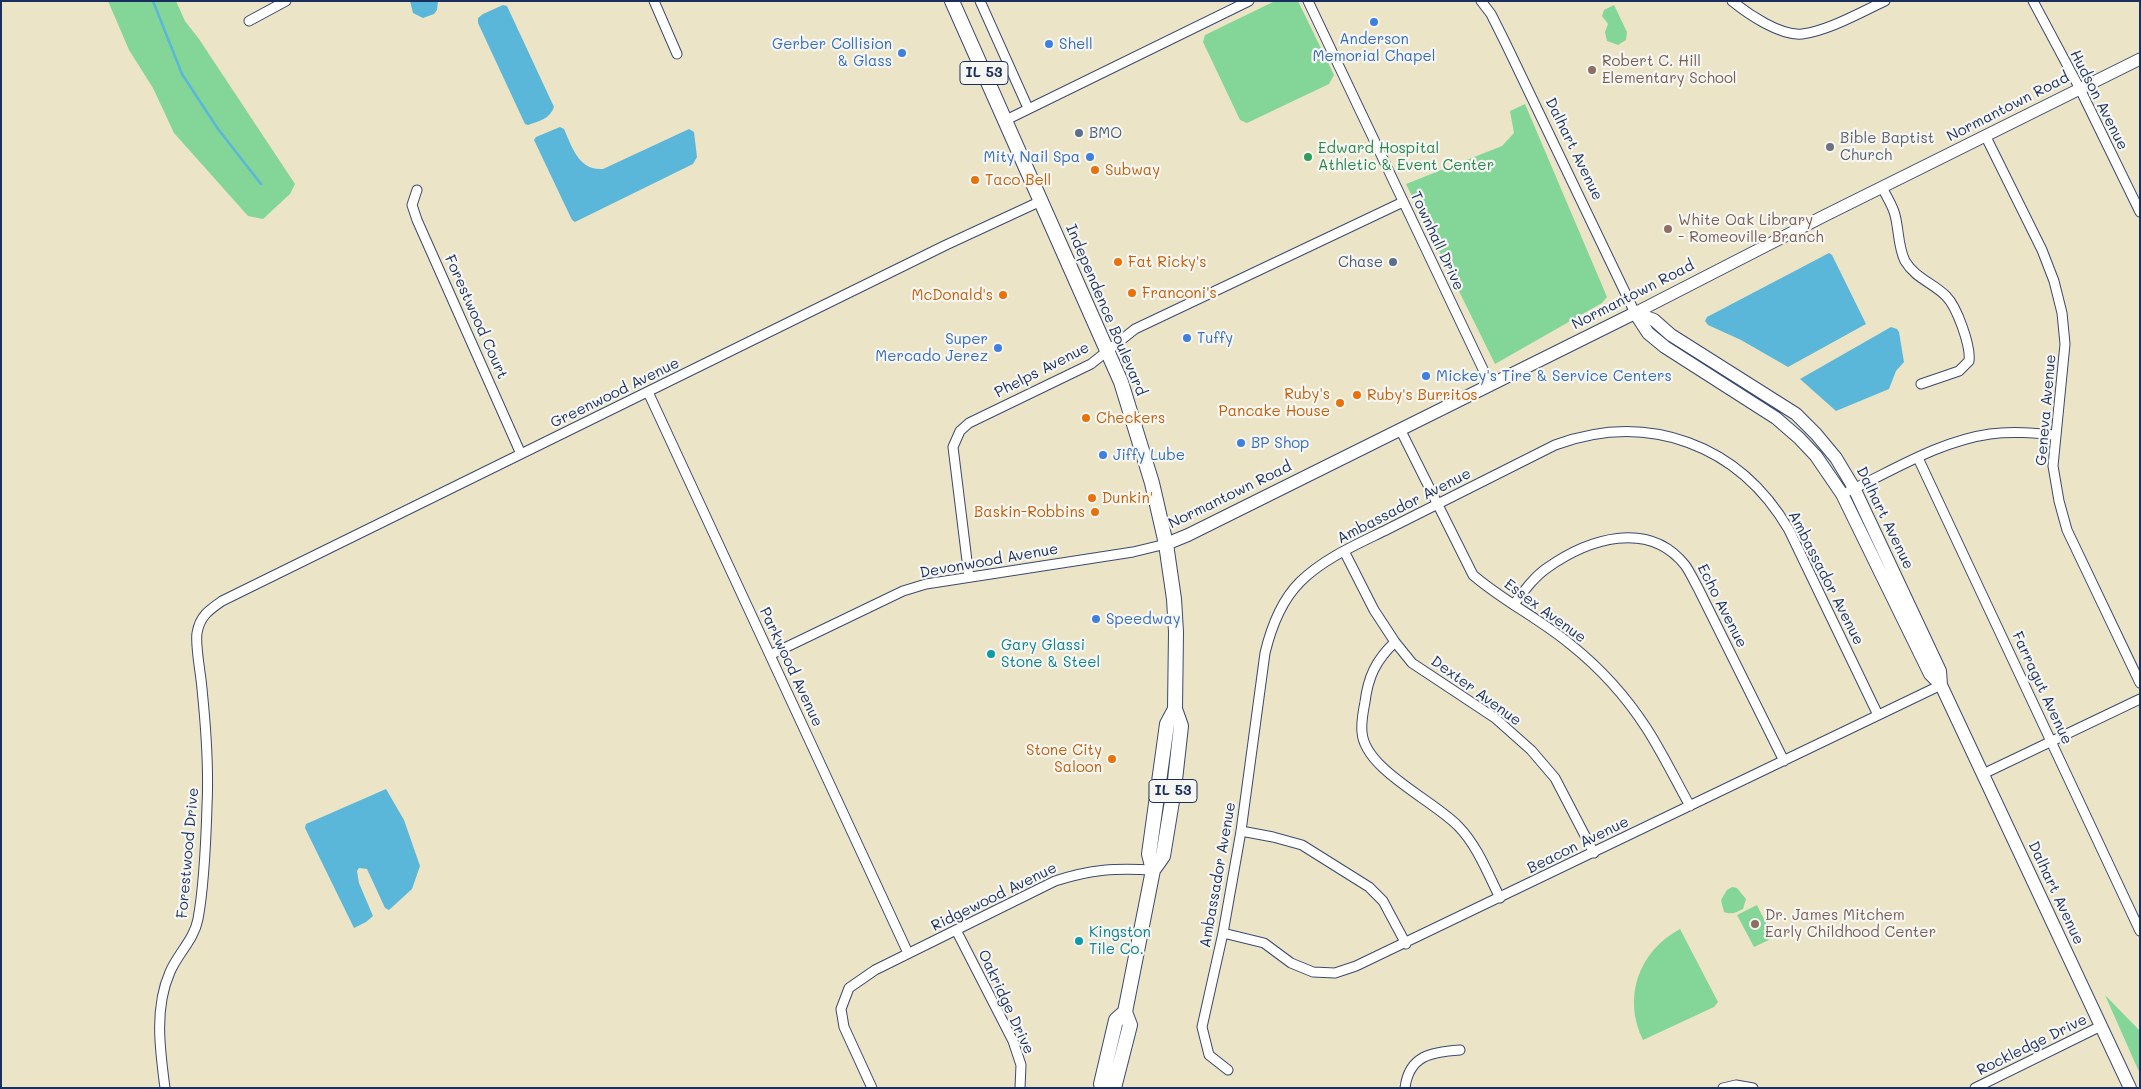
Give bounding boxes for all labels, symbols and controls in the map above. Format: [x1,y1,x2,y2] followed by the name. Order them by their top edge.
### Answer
[1368,16,1380,28] marker: Anderson Memorial Chapel
[1313,30,1435,65] place label: Anderson Memorial Chapel
[772,35,892,70] place label: Gerber Collision & Glass
[1059,35,1093,53] place label: Shell
[1043,38,1055,50] marker: Shell
[896,47,908,59] marker: Gerber Collision & Glass
[2066,47,2132,153] street label: Hudson Avenue
[1602,52,1737,87] place label: Robert C. Hill Elementary School
[960,62,1008,84] road number: IL 53
[1586,64,1598,76] marker: Robert C. Hill Elementary School
[1944,68,2072,146] street label: Normantown Road
[1541,95,1607,203] street label: Dalhart Avenue
[1089,124,1122,142] place label: BMO
[1073,127,1085,139] marker: BMO
[1840,129,1934,164] place label: Bible Baptist Church
[1318,139,1494,174] place label: Edward Hospital Athletic & Event Center
[1824,141,1836,153] marker: Bible Baptist Church
[984,148,1080,166] place label: Mity Nail Spa
[1084,151,1096,163] marker: Mity Nail Spa
[1302,151,1314,163] marker: Edward Hospital Athletic & Event Center
[1105,161,1160,179] place label: Subway
[1089,164,1101,176] marker: Subway
[985,171,1051,189] place label: Taco Bell
[969,174,981,186] marker: Taco Bell
[1406,189,1468,293] street label: Townhall Drive
[1678,211,1824,246] place label: White Oak Library - Romeoville Branch
[1062,222,1150,398] street label: Independence Boulevard
[1662,223,1674,235] marker: White Oak Library - Romeoville Branch
[441,252,511,382] street label: Forestwood Court
[1128,253,1207,271] place label: Fat Ricky's
[1338,253,1383,271] place label: Chase
[1112,256,1124,268] marker: Fat Ricky's
[1387,256,1399,268] marker: Chase
[1569,256,1697,334] street label: Normantown Road
[1142,284,1217,302] place label: Franconi's
[911,286,993,304] place label: McDonald's
[1126,287,1138,299] marker: Franconi's
[997,289,1009,301] marker: McDonald's
[1197,329,1233,347] place label: Tuffy
[875,330,988,365] place label: Super Mercado Jerez
[1181,332,1193,344] marker: Tuffy
[992,338,1092,402] street label: Phelps Avenue
[992,342,1004,354] marker: Super Mercado Jerez
[2032,353,2060,467] street label: Geneva Avenue
[548,354,682,432] street label: Greenwood Avenue
[1436,367,1672,385] place label: Mickey's Tire & Service Centers
[1420,370,1432,382] marker: Mickey's Tire & Service Centers
[1219,385,1330,420] place label: Ruby's Pancake House
[1367,386,1478,404] place label: Ruby's Burritos
[1351,389,1363,401] marker: Ruby's Burritos
[1334,397,1346,409] marker: Ruby's Pancake House
[1096,409,1165,427] place label: Checkers
[1080,412,1092,424] marker: Checkers
[1251,434,1309,452] place label: BP Shop
[1235,437,1247,449] marker: BP Shop
[1113,446,1185,464] place label: Jiffy Lube
[1097,449,1109,461] marker: Jiffy Lube
[1166,457,1294,533] street label: Normantown Road
[1334,464,1474,548] street label: Ambassador Avenue
[1852,464,1918,572] street label: Dalhart Avenue
[1102,489,1153,507] place label: Dunkin'
[1086,492,1098,504] marker: Dunkin'
[974,503,1085,521] place label: Baskin-Robbins
[1089,506,1101,518] marker: Baskin-Robbins
[1784,508,1868,648] street label: Ambassador Avenue
[918,540,1060,582] street label: Devonwood Avenue
[1693,561,1751,651] street label: Echo Avenue
[1501,575,1589,647] street label: Essex Avenue
[755,604,827,730] street label: Parkwood Avenue
[1106,610,1181,628] place label: Speedway
[1090,613,1102,625] marker: Speedway
[2008,629,2076,747] street label: Farragut Avenue
[1001,636,1100,671] place label: Gary Glassi Stone & Steel
[985,648,997,660] marker: Gary Glassi Stone & Steel
[1427,652,1525,730] street label: Dexter Avenue
[1026,741,1102,776] place label: Stone City Saloon
[1106,753,1118,765] marker: Stone City Saloon
[1149,779,1197,802] road number: IL 53
[173,787,203,919] street label: Forestwood Drive
[1196,801,1240,949] street label: Ambassador Avenue
[1524,813,1632,877] street label: Beacon Avenue
[2024,838,2088,948] street label: Dalhart Avenue
[928,859,1060,935] street label: Ridgewood Avenue
[1765,906,1936,941] place label: Dr. James Mitchem Early Childhood Center
[1749,918,1761,930] marker: Dr. James Mitchem Early Childhood Center
[1089,923,1151,958] place label: Kingston Tile Co.
[1073,935,1085,947] marker: Kingston Tile Co.
[974,947,1038,1057] street label: Oakridge Drive
[1974,1011,2090,1079] street label: Rockledge Drive

